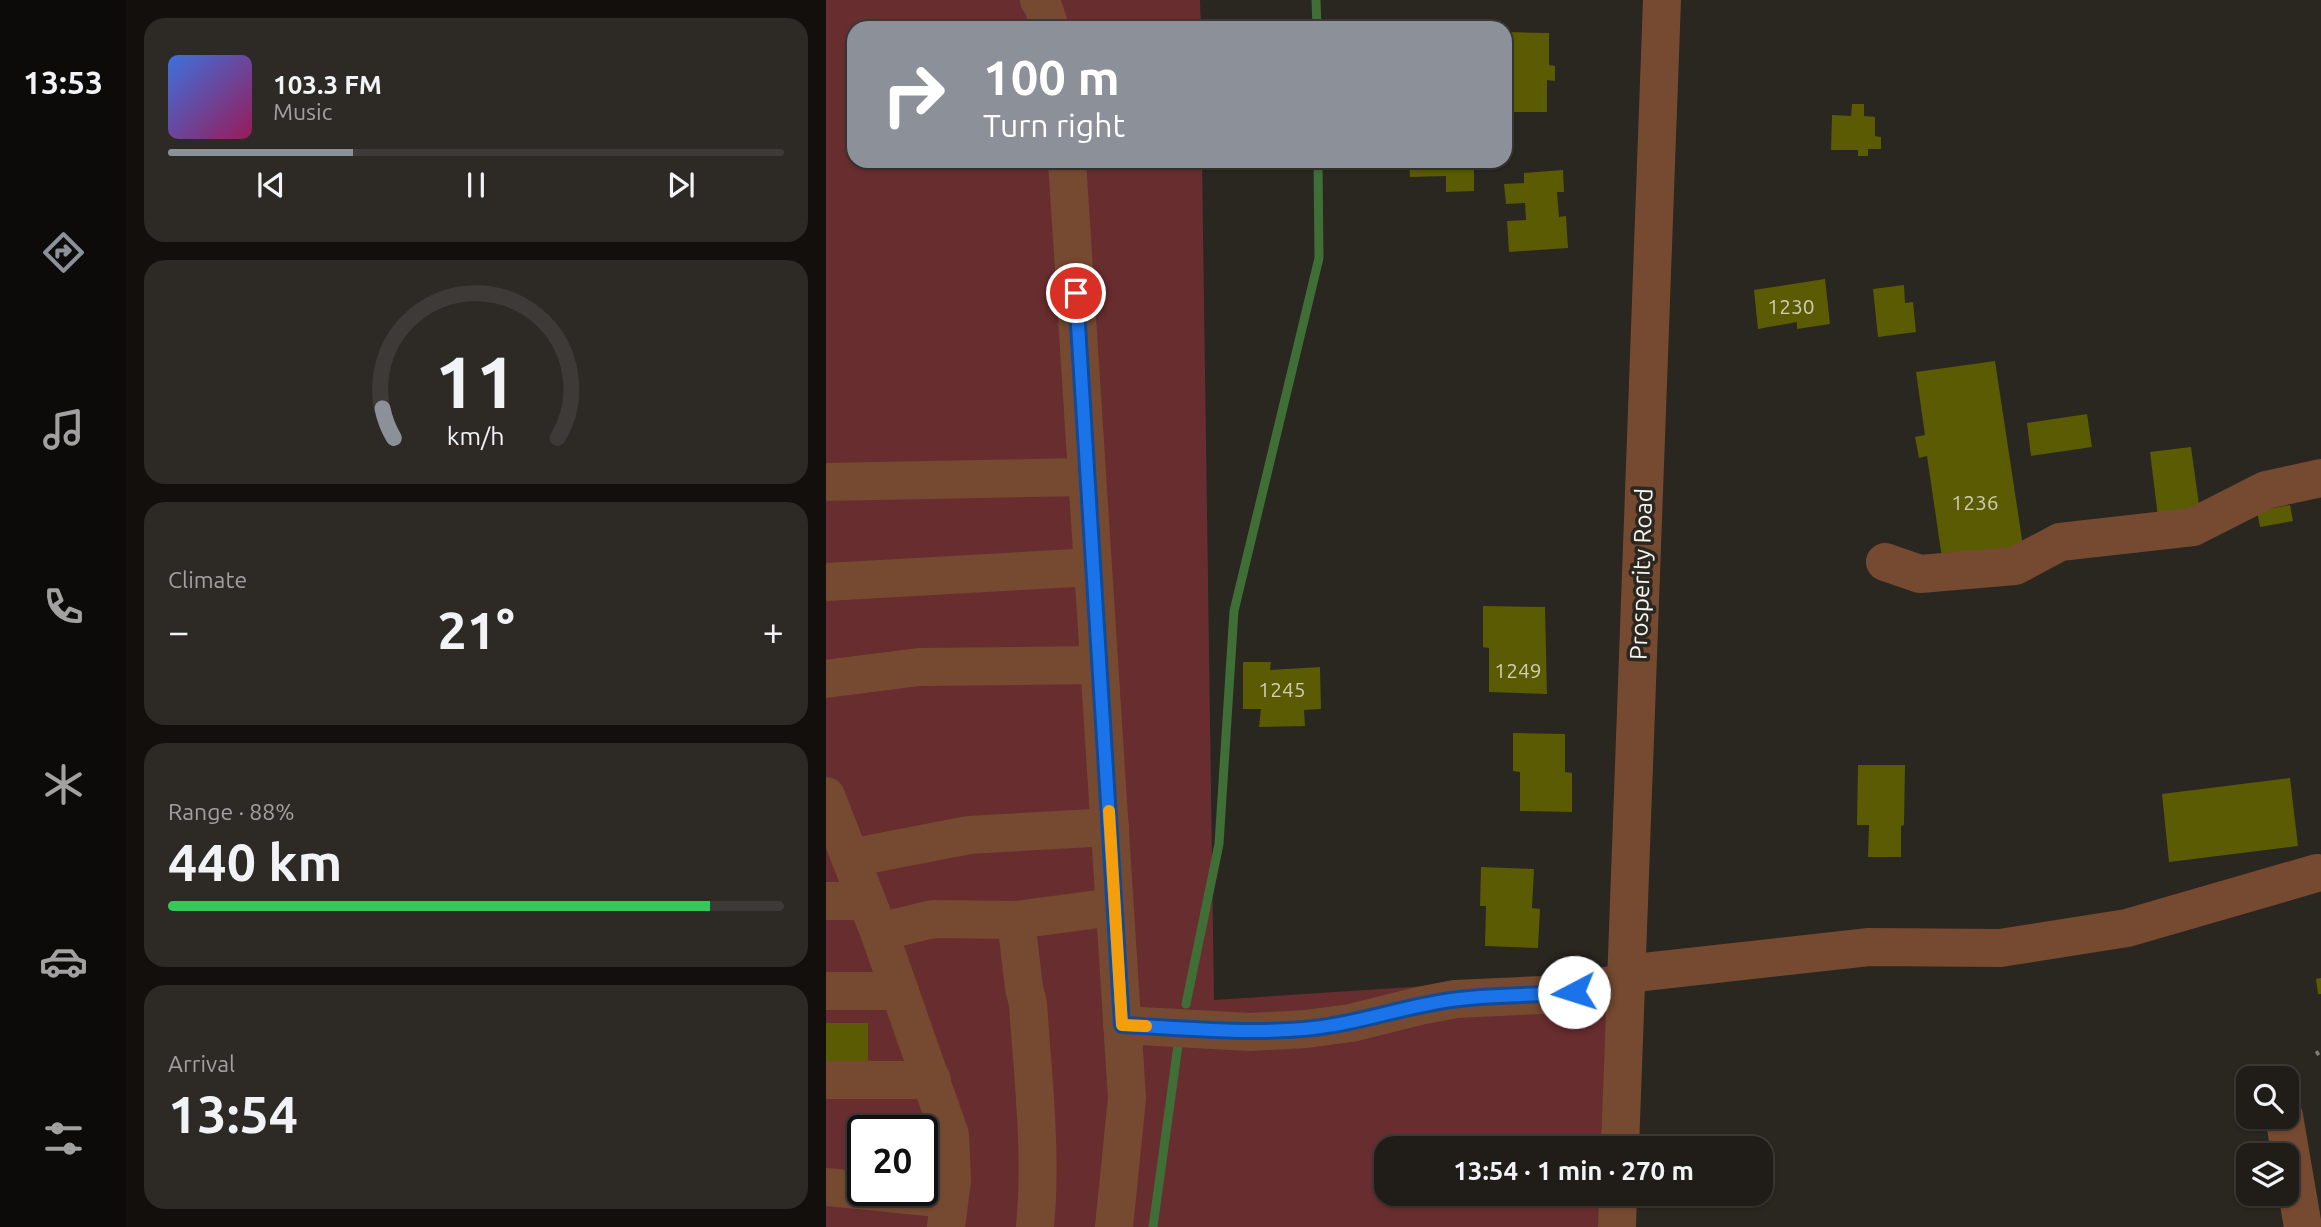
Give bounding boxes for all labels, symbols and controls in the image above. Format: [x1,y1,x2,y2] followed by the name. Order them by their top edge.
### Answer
[868,49,959,140] icon: right
[983,49,1120,104] text: 100 m
[23,64,103,100] text: 13:53
[273,70,382,99] text: 103.3 FM
[273,99,332,124] text: Music
[983,107,1125,143] text: Turn right
[252,166,290,204] icon: previous
[457,166,495,204] icon: pause
[662,166,700,204] icon: next
[39,228,88,277] icon: directions
[1046,263,1106,323] pin
[1057,274,1095,312] icon: arrive
[1767,294,1815,318] house number: 1230
[435,340,517,422] text: 11
[39,405,88,454] icon: music
[447,421,505,449] text: km/h
[1625,488,1657,660] street label: Prosperity Road
[1951,490,1999,514] house number: 1236
[168,567,247,592] text: Climate
[39,582,88,631] icon: phone
[437,601,515,659] text: 21°
[168,610,189,652] text: −
[763,610,784,652] text: +
[1494,658,1542,682] house number: 1249
[1258,677,1306,701] house number: 1245
[39,760,88,809] icon: climate
[168,799,295,824] text: Range · 88%
[168,833,342,891] text: 440 km
[39,937,88,986] icon: car
[1537,955,1611,1029] position arrow
[168,1051,235,1076] text: Arrival
[2236,1066,2299,1206] map controls
[2236,1066,2299,1129] button: search
[168,1085,298,1143] text: 13:54
[39,1114,88,1163] icon: filters
[847,1115,938,1206] speed limit sign: 20
[2236,1143,2299,1206] button: layers
[1453,1156,1694,1185] text: 13:54 · 1 min · 270 m

